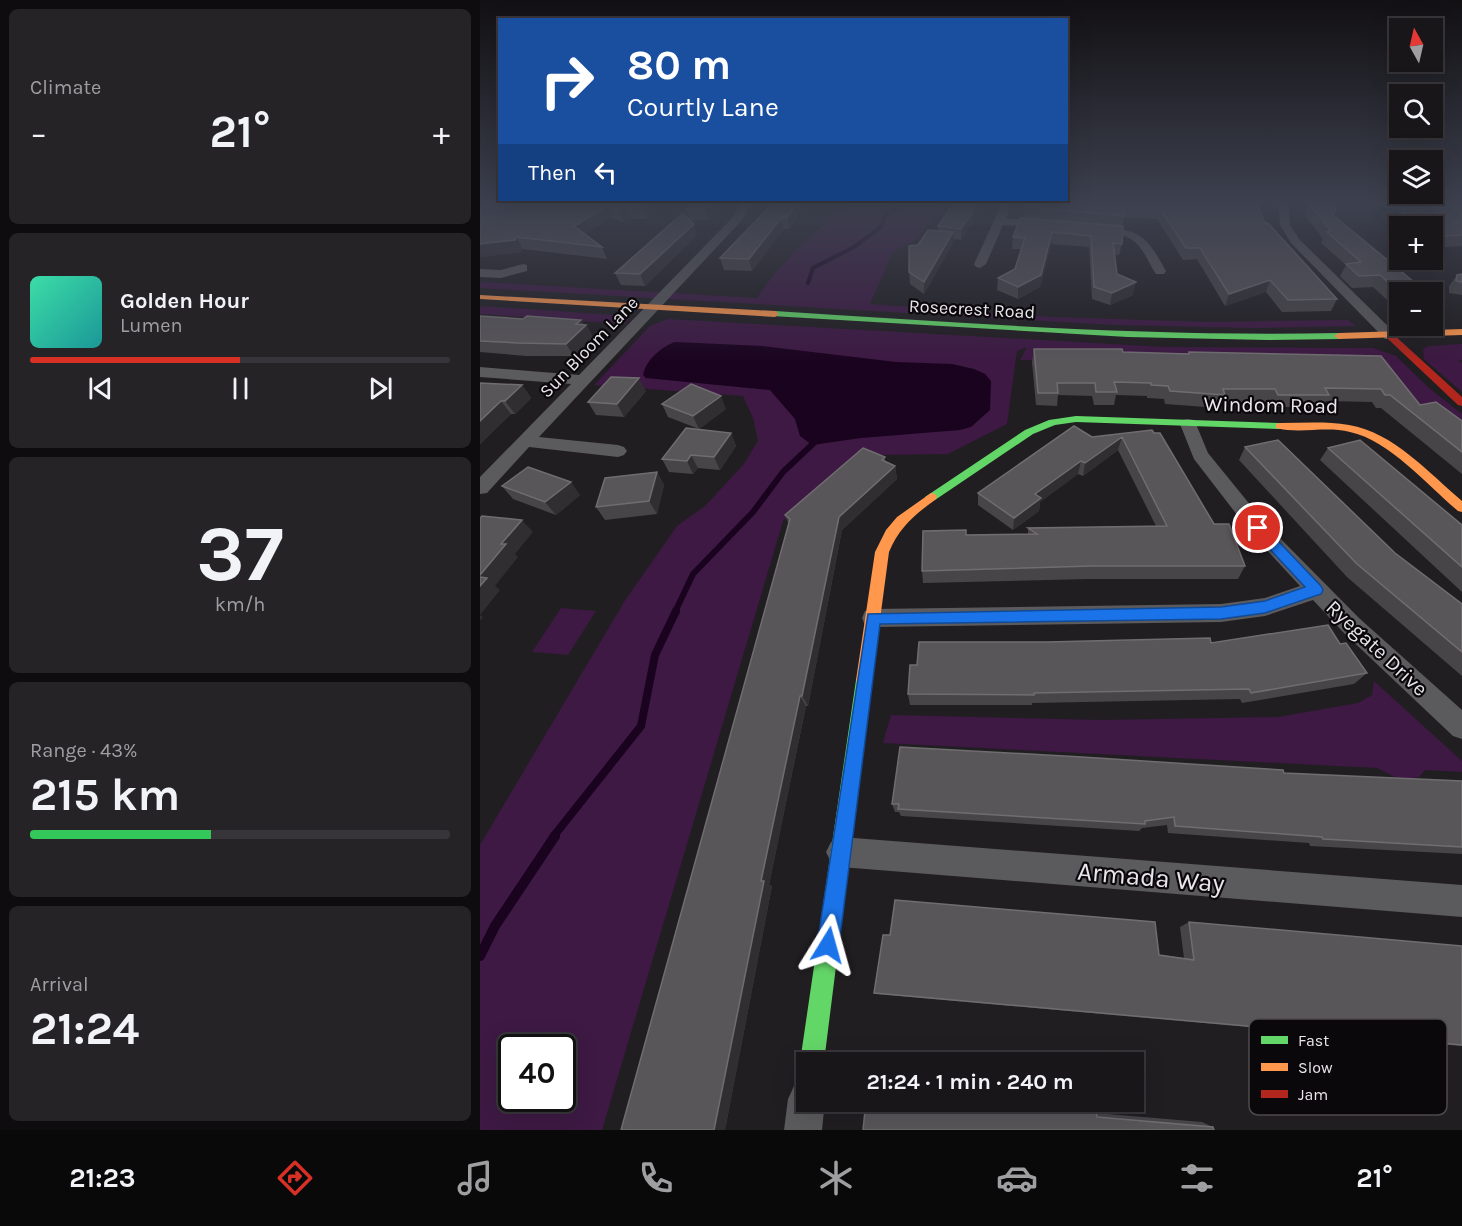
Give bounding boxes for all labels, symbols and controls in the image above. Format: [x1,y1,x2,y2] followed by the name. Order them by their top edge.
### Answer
[1389,18,1443,72] north arrow
[1389,18,1443,336] map controls
[627,40,731,90] text: 80 m
[528,42,606,120] icon: right
[30,76,101,99] text: Climate
[1389,84,1443,138] button: search
[627,91,779,123] text: Courtly Lane
[210,106,270,158] text: 21°
[30,114,47,152] text: −
[433,114,450,152] text: +
[1389,150,1443,204] button: layers
[589,156,622,189] icon: left
[528,160,577,186] text: Then
[1389,216,1443,270] button: +
[1389,282,1443,336] button: −
[120,288,249,314] text: Golden Hour
[535,292,643,402] street label: Sun Bloom Lane
[908,295,1036,323] street label: Rosecrest Road
[120,314,183,337] text: Lumen
[84,372,117,405] icon: previous
[224,372,257,405] icon: pause
[364,372,397,405] icon: next
[1203,392,1339,418] street label: Windom Road
[1232,502,1283,553] pin
[196,508,284,600] text: 37
[1241,511,1274,544] icon: arrive
[215,593,265,616] text: km/h
[1321,595,1433,701] street label: Ryegate Drive
[30,739,137,762] text: Range · 43%
[30,769,180,821] text: 215 km
[1076,856,1226,899] street label: Armada Way
[796,913,860,977] position arrow
[30,973,89,996] text: Arrival
[30,1003,139,1055] text: 21:24
[1249,1019,1447,1115] legend
[1298,1031,1329,1050] text: Fast
[498,1034,576,1112] speed limit sign: 40
[1298,1058,1333,1077] text: Slow
[866,1069,1074,1095] text: 21:24 · 1 min · 240 m
[1298,1085,1328,1104] text: Jam
[274,1157,316,1199] icon: directions
[454,1157,496,1199] icon: music
[635,1157,677,1199] icon: phone
[815,1157,857,1199] icon: climate
[996,1157,1038,1199] icon: car
[1176,1157,1218,1199] icon: filters
[69,1162,136,1194] text: 21:23
[1356,1162,1393,1194] text: 21°

